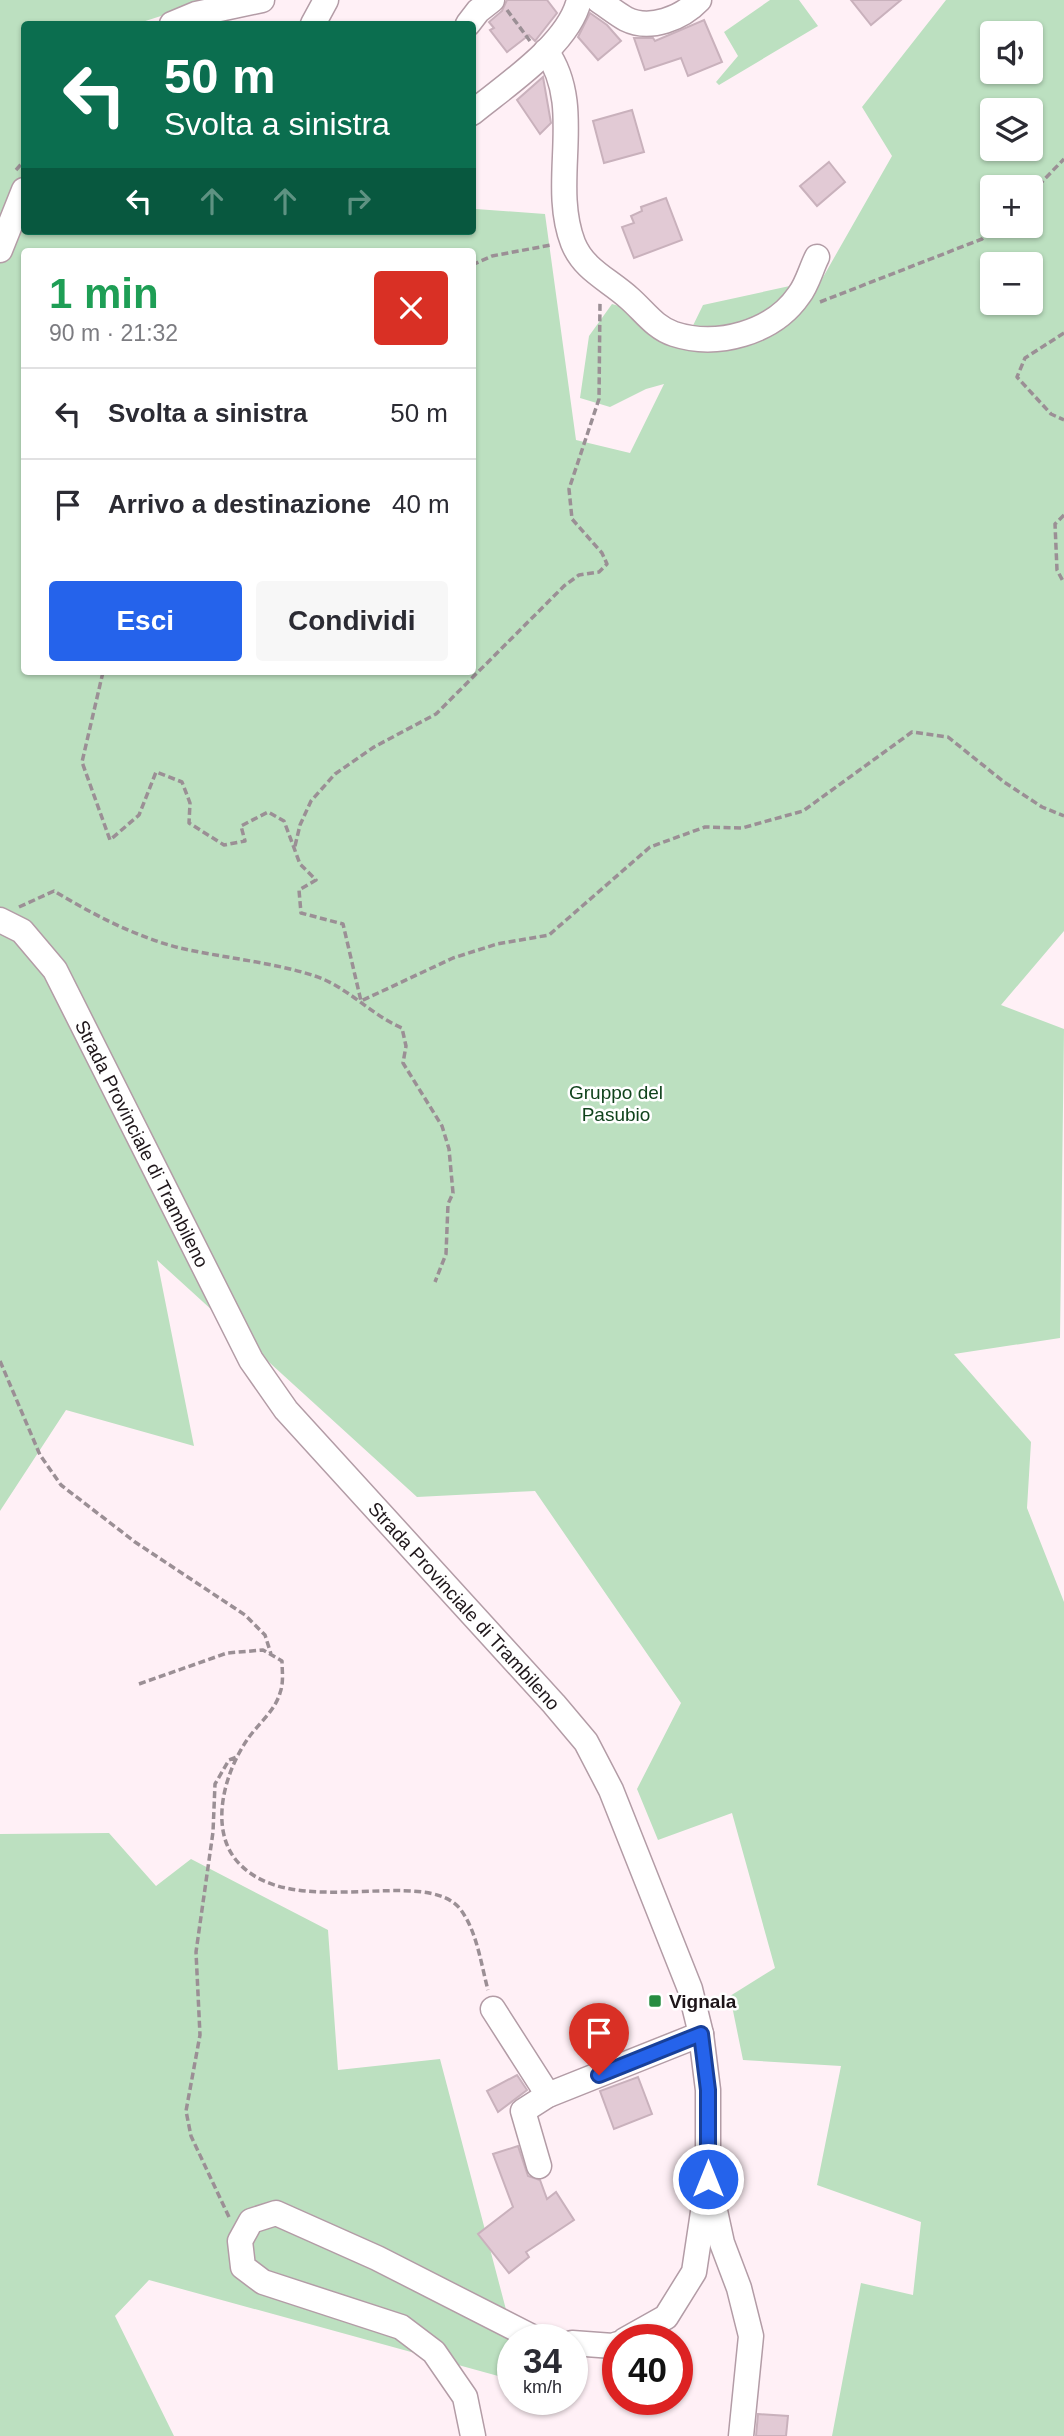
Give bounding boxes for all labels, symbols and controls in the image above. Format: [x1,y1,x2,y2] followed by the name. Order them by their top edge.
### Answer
[980,21,1043,315] map controls
[980,21,1043,84] button: sound
[49,49,140,140] icon: left
[164,49,276,103] text: 50 m
[980,98,1043,161] button: layers
[164,106,390,142] text: Svolta a sinistra
[980,175,1043,238] button: +
[120,182,158,220] icon: left
[193,182,231,220] icon: ahead
[266,182,304,220] icon: ahead
[339,182,377,220] icon: right
[980,252,1043,315] button: −
[49,270,159,317] text: 1 min
[374,271,448,345] button: close
[49,320,178,346] text: 90 m · 21:32
[49,395,87,433] icon: left
[108,398,307,428] text: Svolta a sinistra
[390,398,448,428] text: 50 m
[49,486,87,524] icon: arrive
[108,489,371,519] text: Arrivo a destinazione
[392,489,450,519] text: 40 m
[49,581,242,661] button: Esci
[256,581,448,661] button: Condividi
[71,1017,213,1271] street label: Strada Provinciale di Trambileno
[569,1082,663,1125] park label: Gruppo del Pasubio
[364,1498,564,1714] street label: Strada Provinciale di Trambileno
[669,1991,737,2012] place label: Vignala
[647,1993,663,2009] marker: Vignala
[569,2003,629,2075] pin
[580,2014,618,2052] icon: arrive
[671,2142,745,2216] position arrow
[602,2324,693,2415] speed limit sign: 40
[523,2341,562,2380] text: 34
[523,2377,562,2397] text: km/h

